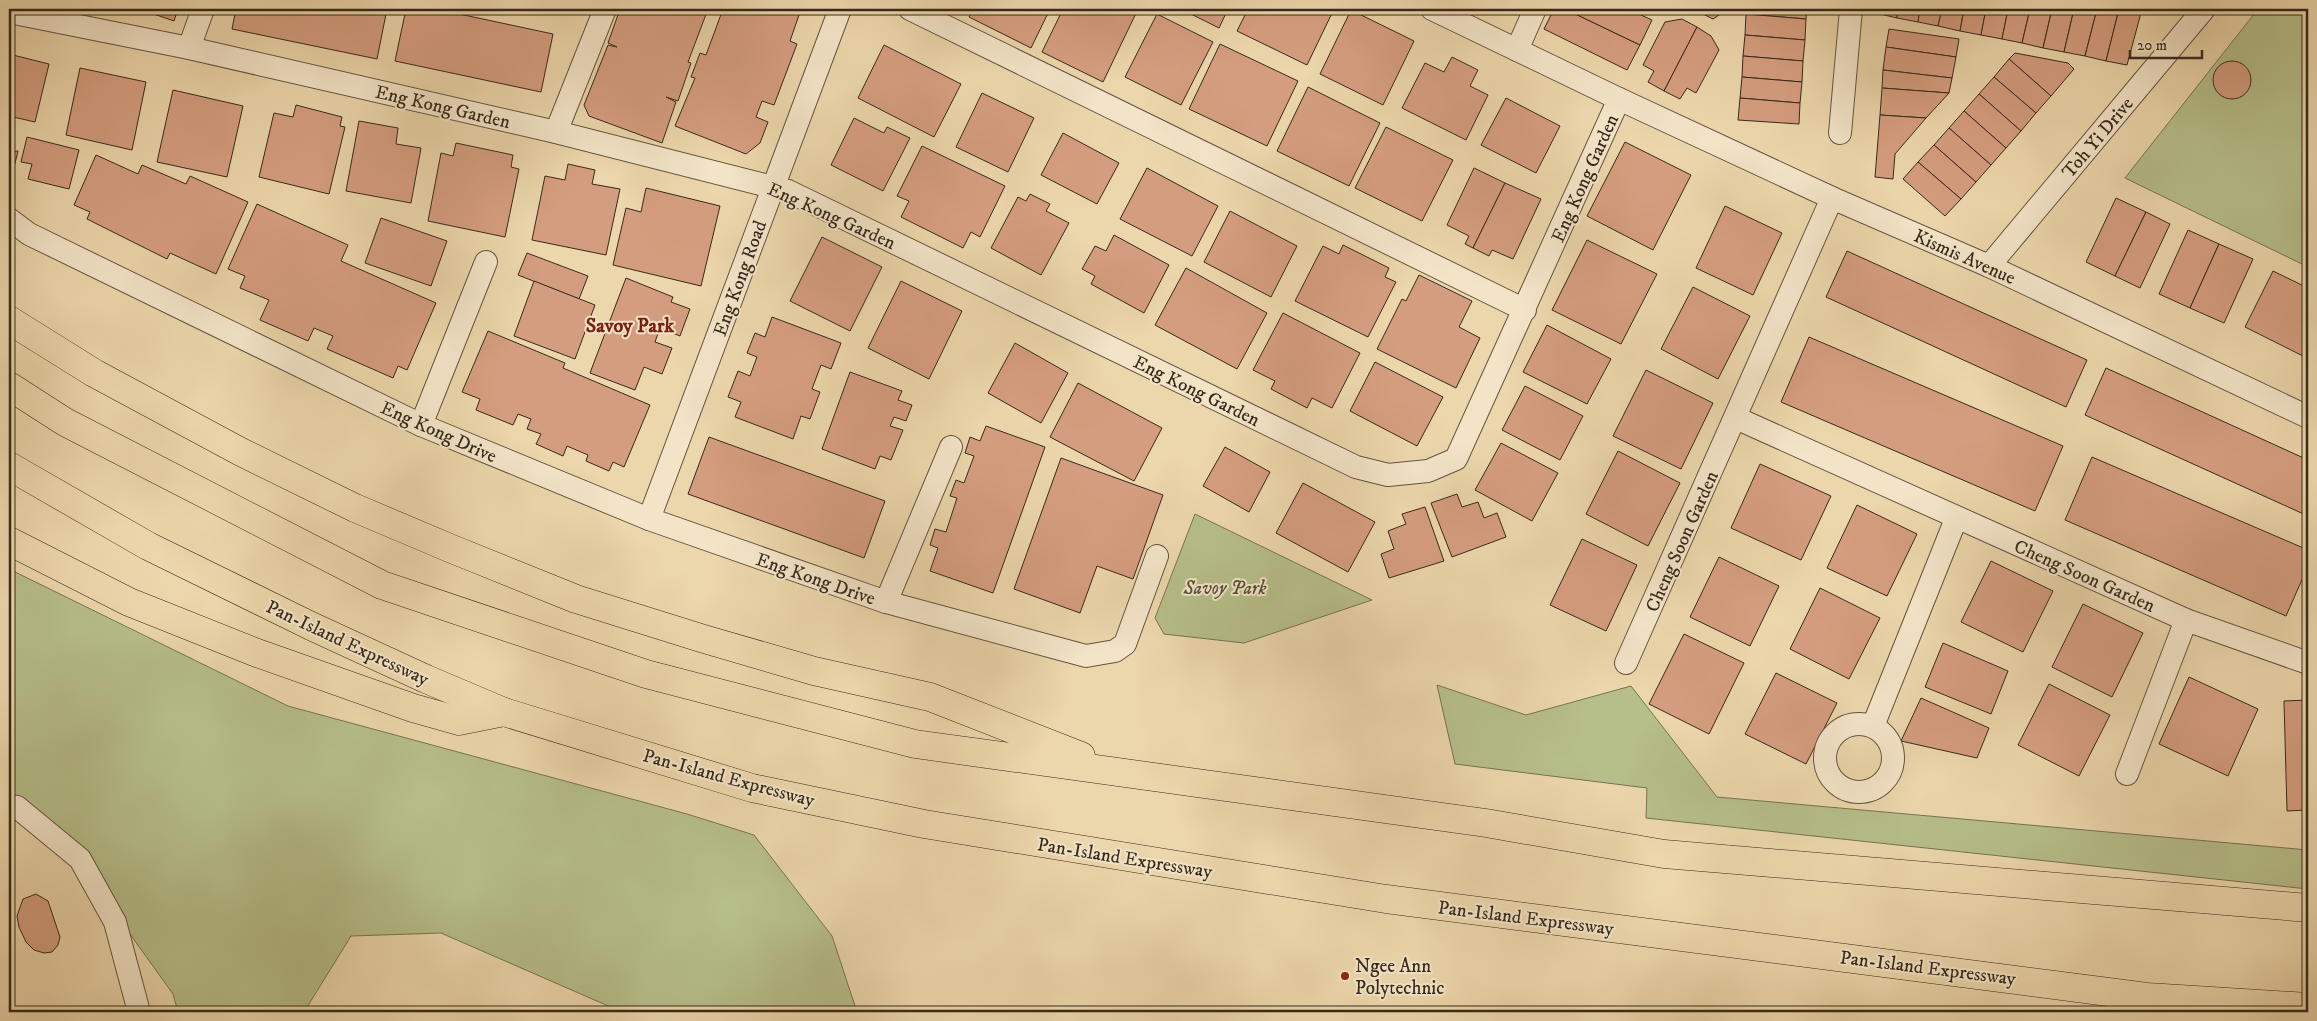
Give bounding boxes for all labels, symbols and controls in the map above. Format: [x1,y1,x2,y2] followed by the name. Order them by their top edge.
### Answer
[2130,28,2202,60] scale bar
[2137,36,2167,55] text: 20 m
[373,81,513,134] street label: Eng Kong Garden
[2058,93,2139,183] street label: Toh Yi Drive
[1547,111,1624,246] street label: Eng Kong Garden
[764,178,899,255] street label: Eng Kong Garden
[709,217,772,340] street label: Eng Kong Road
[1910,225,2019,290] street label: Kismis Avenue
[586,314,675,339] district label: Savoy Park
[1129,351,1263,432] street label: Eng Kong Garden
[377,397,500,468] street label: Eng Kong Drive
[1641,468,1724,616] street label: Cheng Soon Garden
[2010,535,2158,618] street label: Cheng Soon Garden
[753,548,878,611] street label: Eng Kong Drive
[1182,577,1267,600] park label: Savoy Park
[262,596,433,692] street label: Pan-Island Expressway
[640,744,818,813] street label: Pan-Island Expressway
[1036,833,1215,884] street label: Pan-Island Expressway
[1437,896,1616,941] street label: Pan-Island Expressway
[1839,946,2018,991] street label: Pan-Island Expressway
[1355,955,1444,1000] place label: Ngee Ann Polytechnic
[1339,970,1351,982] marker: Ngee Ann Polytechnic

